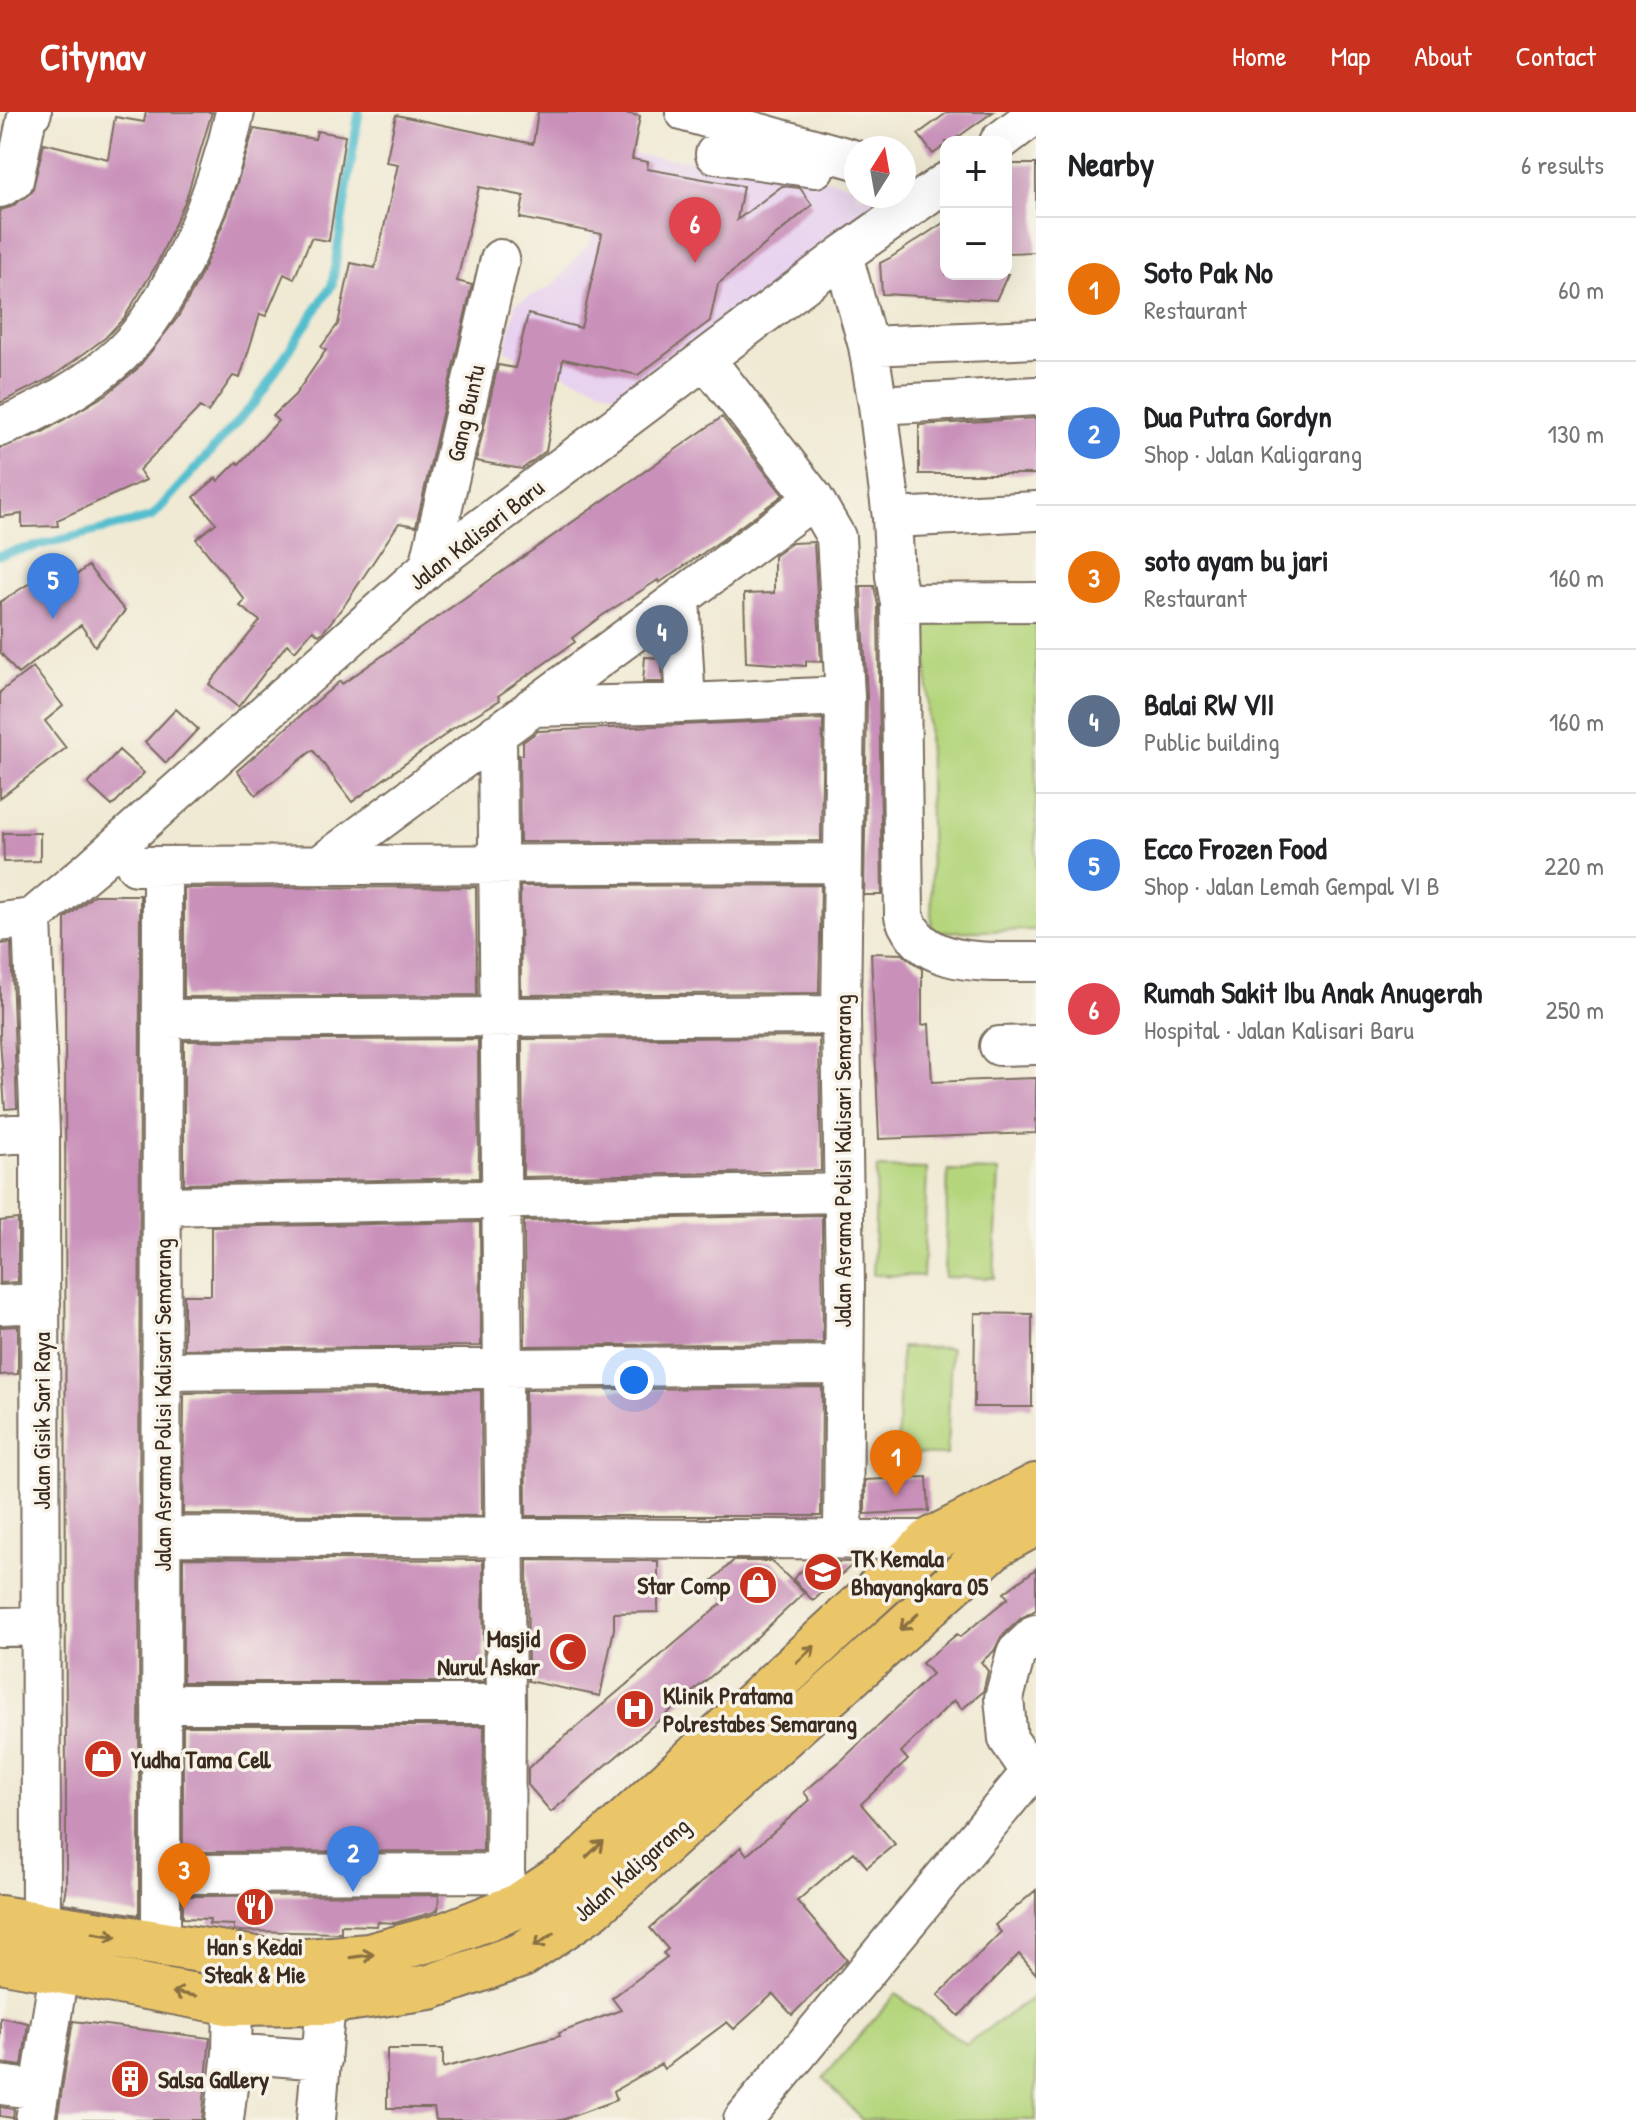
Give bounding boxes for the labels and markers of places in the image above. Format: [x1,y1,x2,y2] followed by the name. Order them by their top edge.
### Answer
[669,197,721,263] pin: 6
[27,553,79,619] pin: 5
[636,605,688,671] pin: 4
[870,1430,922,1496] pin: 1
[850,1542,989,1603] place label: TK Kemala Bhayangkara 05
[802,1551,844,1593] school or university icon: TK Kemala Bhayangkara 05
[737,1564,779,1606] shop icon: Star Comp
[637,1569,731,1602] place label: Star Comp
[437,1622,541,1682] place label: Masjid Nurul Askar
[547,1631,589,1673] mosque icon: Masjid Nurul Askar
[663,1679,857,1740] place label: Klinik Pratama Polrestabes Semarang
[614,1688,656,1730] hospital icon: Klinik Pratama Polrestabes Semarang
[82,1738,124,1780] shop icon: Yudha Tama Cell
[131,1743,271,1775] place label: Yudha Tama Cell
[327,1826,379,1892] pin: 2
[158,1843,210,1909] pin: 3
[234,1886,276,1928] restaurant icon: Han's Kedai Steak & Mie
[204,1930,306,1990] place label: Han's Kedai Steak & Mie
[109,2058,151,2100] building icon: Salsa Gallery
[158,2063,269,2096] place label: Salsa Gallery

